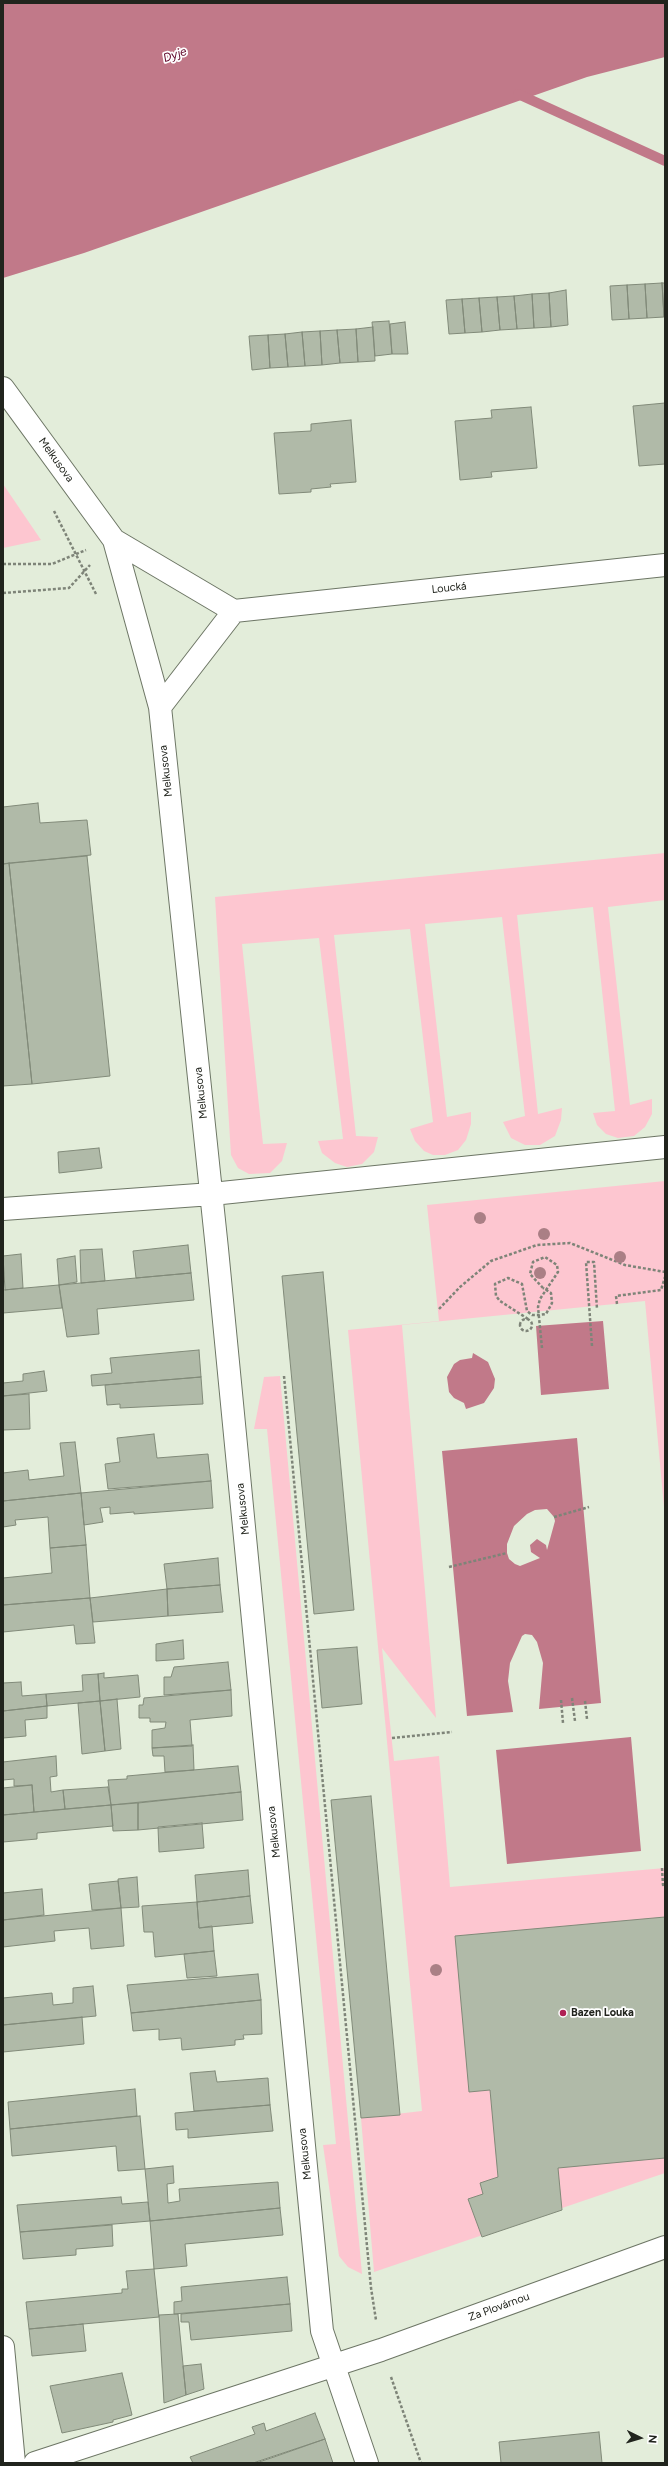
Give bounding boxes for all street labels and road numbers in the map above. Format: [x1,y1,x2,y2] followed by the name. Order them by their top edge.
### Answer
[35,435,77,485] street label: Melkusova
[431,580,467,596] street label: Loucká
[157,745,175,797] street label: Melkusova
[192,1067,210,1119] street label: Melkusova
[234,1483,252,1535] street label: Melkusova
[265,1806,283,1858] street label: Melkusova
[296,2128,314,2180] street label: Melkusova
[467,2290,531,2324] street label: Za Plovárnou

